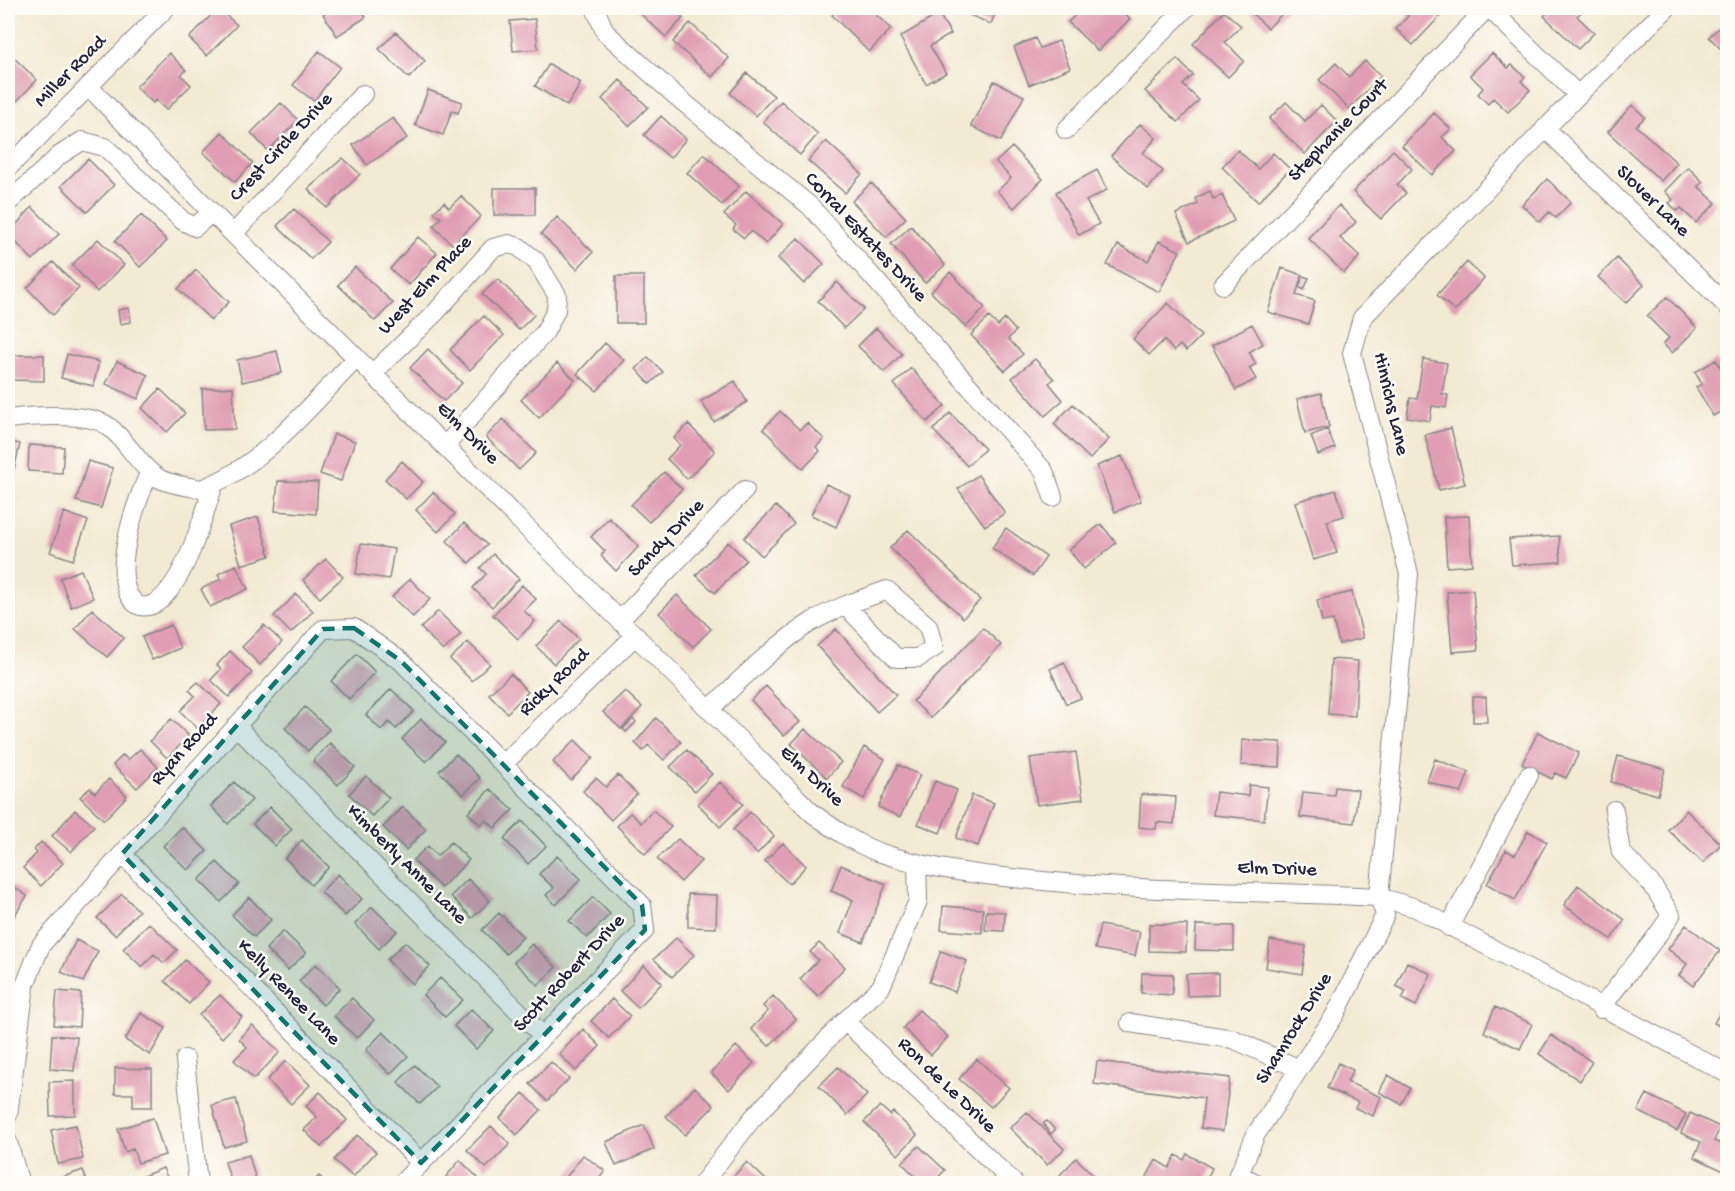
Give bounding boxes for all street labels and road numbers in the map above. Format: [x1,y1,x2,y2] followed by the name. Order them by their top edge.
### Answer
[30,29,114,113] street label: Miller Road
[1284,73,1395,187] street label: Stephanie Court
[226,88,339,207] street label: Crest Circle Drive
[1610,161,1694,243] street label: Slover Lane
[799,168,931,308] street label: Corral Estates Drive
[374,231,478,340] street label: West Elm Place
[1367,350,1413,458] street label: Hinrichs Lane
[431,398,504,471] street label: Elm Drive
[624,495,710,583] street label: Sandy Drive
[515,642,597,722] street label: Ricky Road
[147,707,225,791] street label: Ryan Road
[774,742,848,813] street label: Elm Drive
[341,800,471,930] street label: Kimberly Anne Lane
[1237,857,1318,883] street label: Elm Drive
[509,910,631,1038] street label: Scott Robert Drive
[232,935,345,1051] street label: Kelly Renee Lane
[1252,969,1339,1089] street label: Shamrock Drive
[892,1033,1000,1139] street label: Ron de Le Drive

